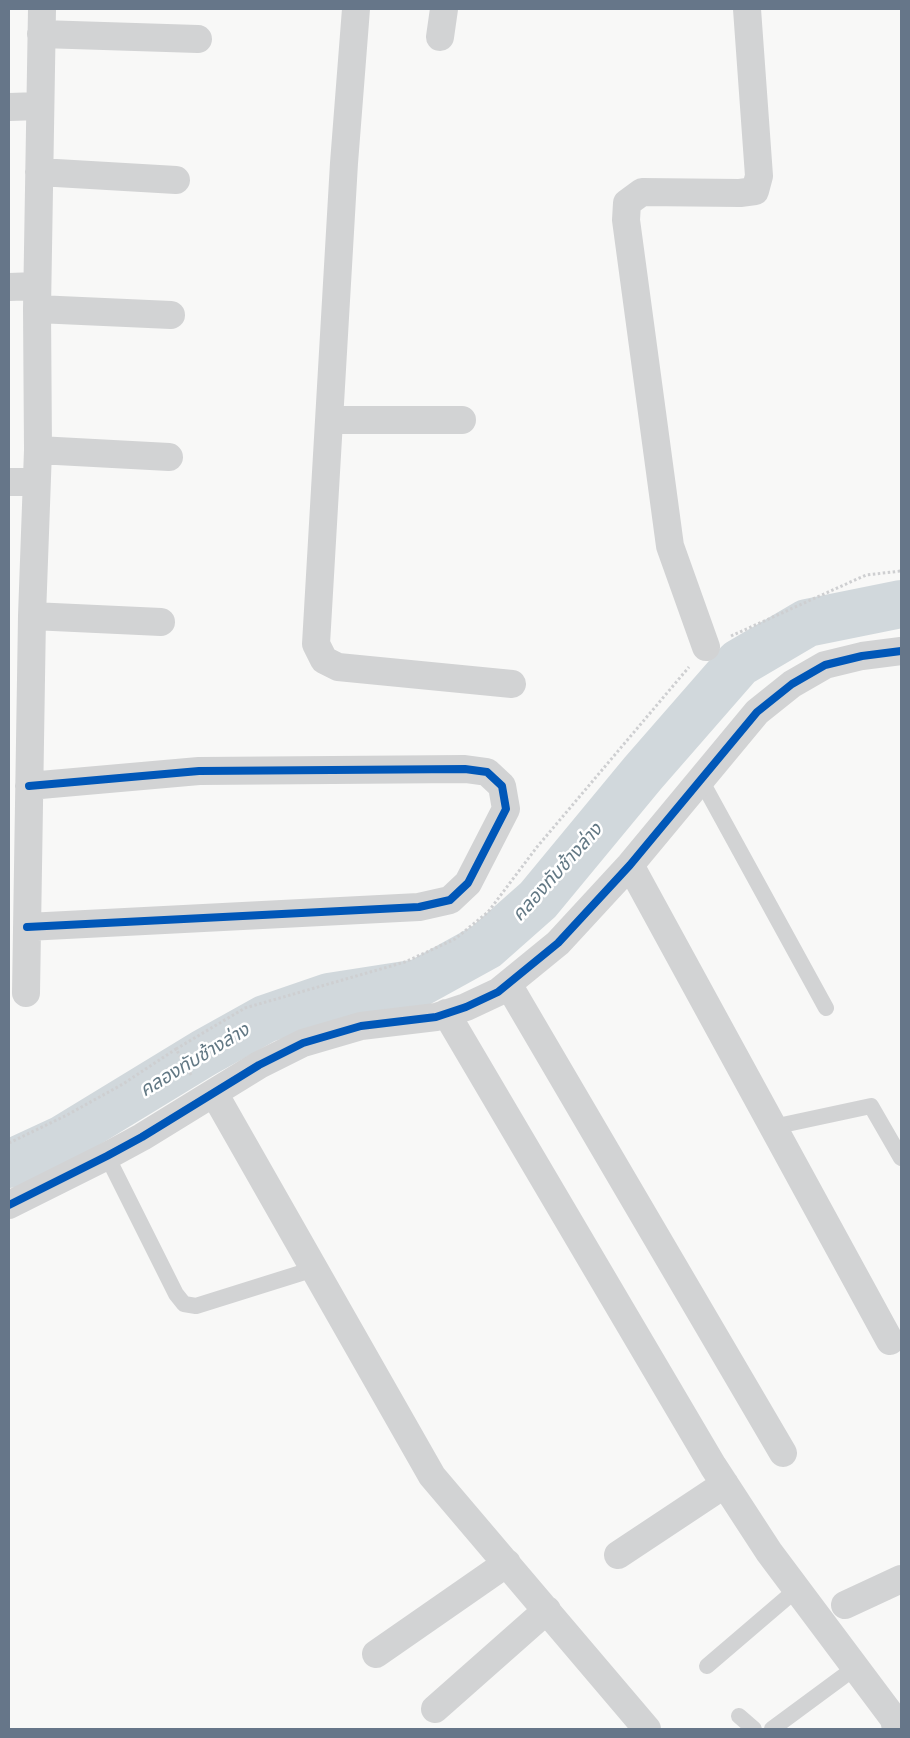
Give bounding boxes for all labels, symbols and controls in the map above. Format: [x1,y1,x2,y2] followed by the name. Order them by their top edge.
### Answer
[508,819,608,927] water label: คลองทับช้างล่าง
[136,1019,254,1103] water label: คลองทับช้างล่าง

